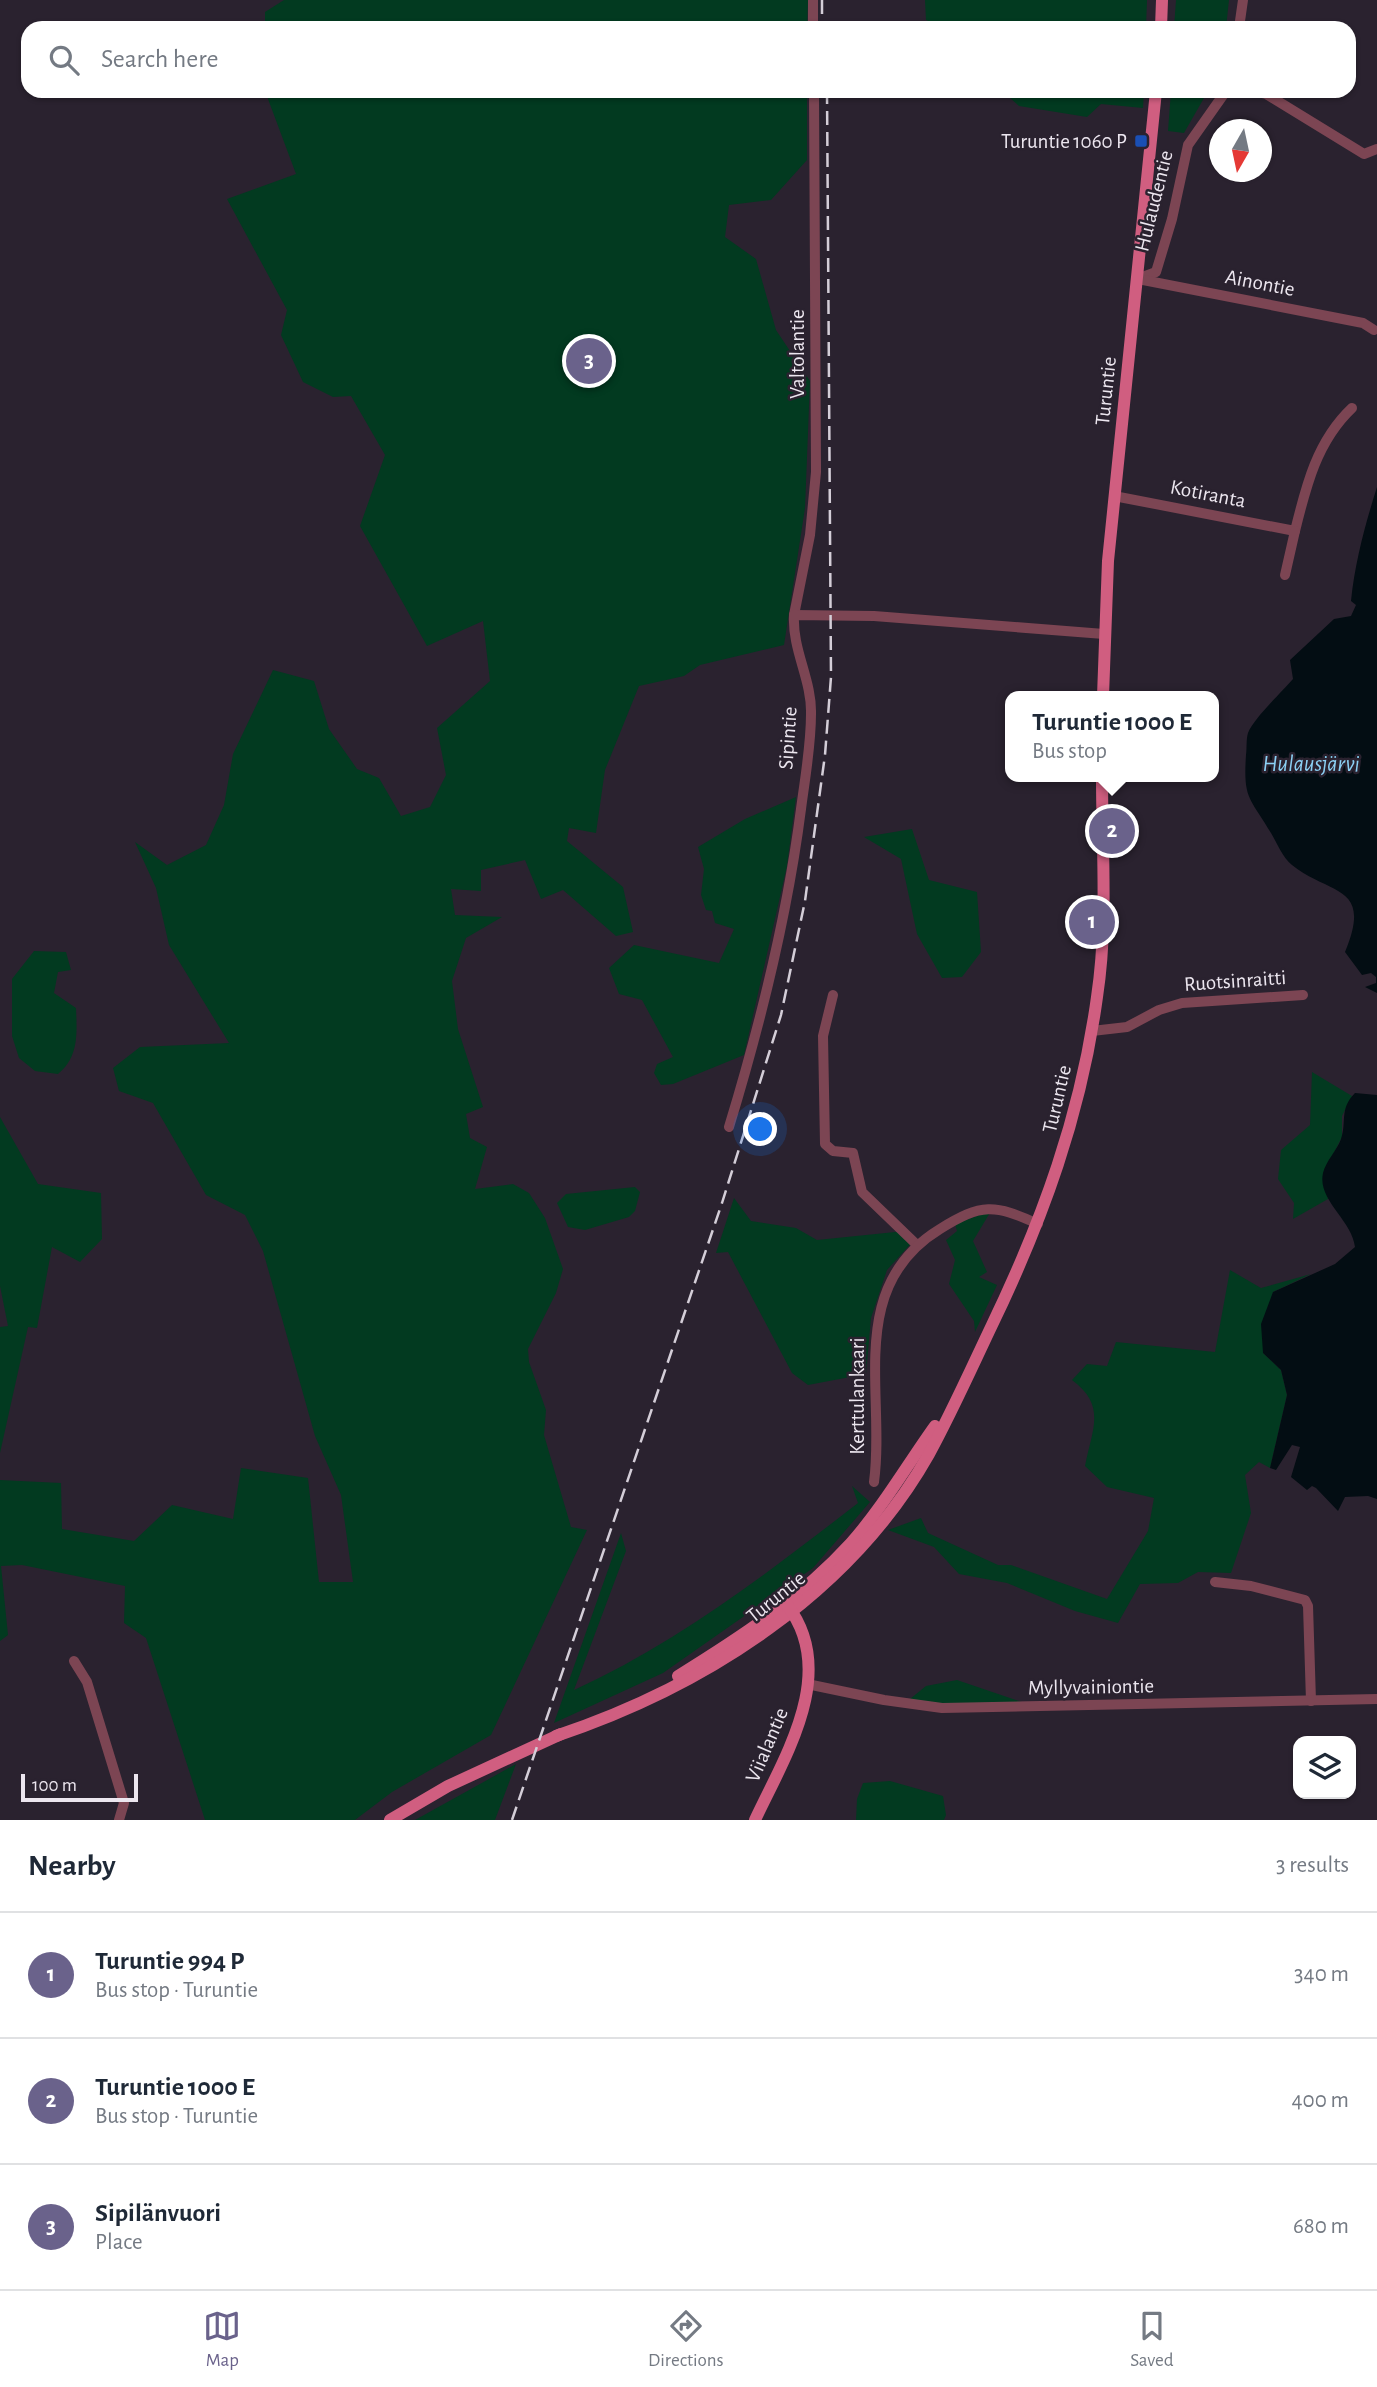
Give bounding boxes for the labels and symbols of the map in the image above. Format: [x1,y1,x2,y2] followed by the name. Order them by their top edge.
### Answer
[1209,119,1272,182] north arrow
[1001,131,1127,152] place label: Turuntie 1060 P
[1133,133,1149,149] marker: Turuntie 1060 P
[1131,148,1177,254] street label: Hulaudentie
[1223,266,1297,300] street label: Ainontie
[787,309,808,399] street label: Valtolantie
[566,335,612,387] pin: 3
[1092,356,1120,426] street label: Turuntie
[1168,476,1248,512] street label: Kotiranta
[775,706,801,770] street label: Sipintie
[1262,753,1360,776] water label: Hulausjärvi
[1089,805,1135,857] pin: 2
[1069,896,1115,948] pin: 1
[1183,967,1287,995] street label: Ruotsinraitti
[1039,1063,1075,1135] street label: Turuntie
[743,1112,777,1146] your location
[847,1337,868,1455] street label: Kerttulankaari
[743,1567,809,1627] street label: Turuntie
[1028,1675,1154,1699] street label: Myllyvainiontie
[742,1705,792,1785] street label: Viialantie
[21,1771,138,1803] scale bar

